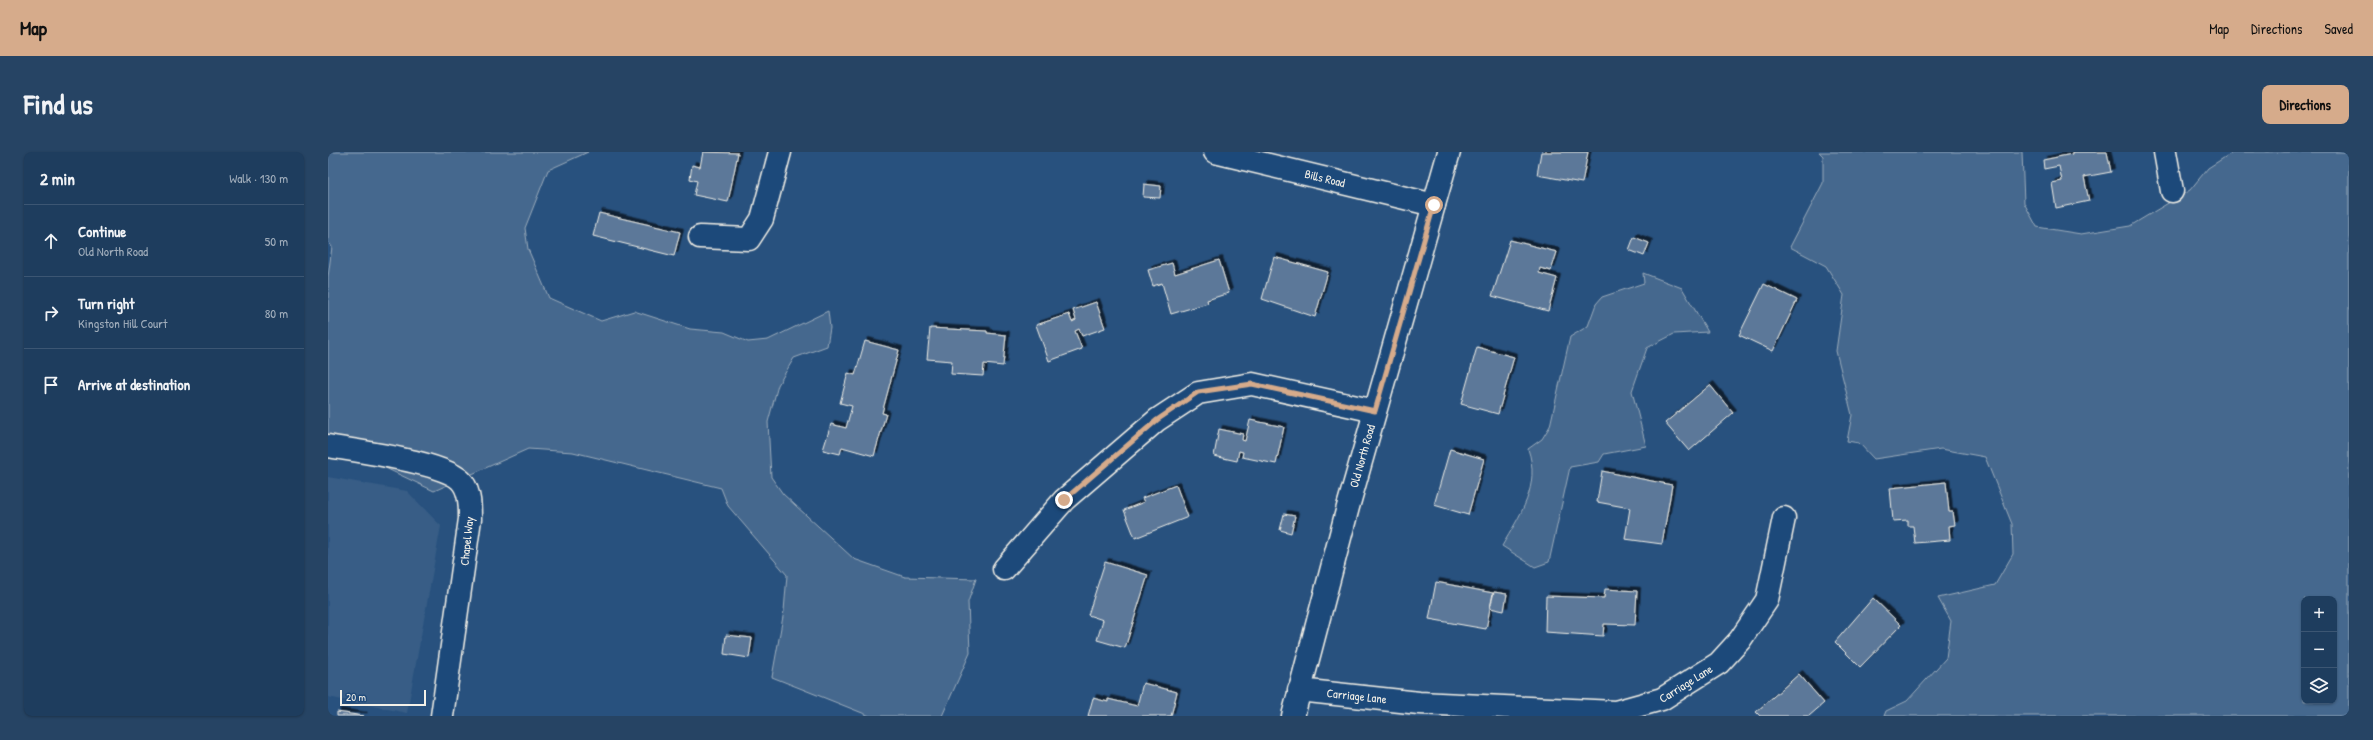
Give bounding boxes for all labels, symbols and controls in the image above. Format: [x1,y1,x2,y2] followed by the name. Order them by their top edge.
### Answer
[20,15,47,41] text: Map
[2209,19,2229,38] text: Map
[2251,19,2302,38] text: Directions
[2324,19,2353,38] text: Saved
[24,85,93,123] text: Find us
[2262,85,2349,124] button: Directions
[1303,165,1347,191] street label: Bills Road
[40,167,75,190] text: 2 min
[229,169,288,187] text: Walk · 130 m
[1425,196,1443,214] route start
[78,221,126,242] text: Continue
[40,230,62,252] icon: ahead
[265,232,288,250] text: 50 m
[78,242,148,260] text: Old North Road
[78,293,134,314] text: Turn right
[40,302,62,324] icon: right
[265,304,288,322] text: 80 m
[78,314,168,332] text: Kingston Hill Court
[40,374,62,396] icon: arrive
[78,374,190,395] text: Arrive at destination
[1345,422,1379,490] street label: Old North Road
[1055,491,1073,509] route end
[455,516,478,566] street label: Chapel Way
[2301,596,2337,704] map controls
[2301,596,2337,632] button: +
[2301,632,2337,668] button: −
[1656,660,1716,707] street label: Carriage Lane
[2301,668,2337,704] button: layers
[1326,684,1388,707] street label: Carriage Lane
[340,688,426,707] scale bar
[346,690,366,704] text: 20 m

